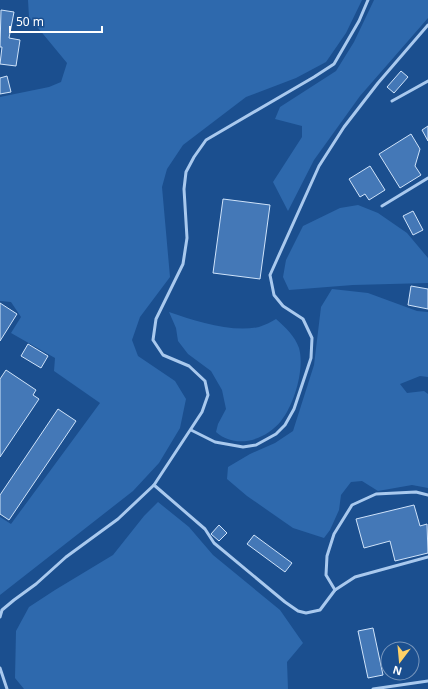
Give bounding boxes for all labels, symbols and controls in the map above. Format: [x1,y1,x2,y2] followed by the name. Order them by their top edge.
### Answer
[10,8,102,34] scale bar
[16,13,44,30] text: 50 m
[380,641,420,681] north arrow
[391,663,403,680] text: N

